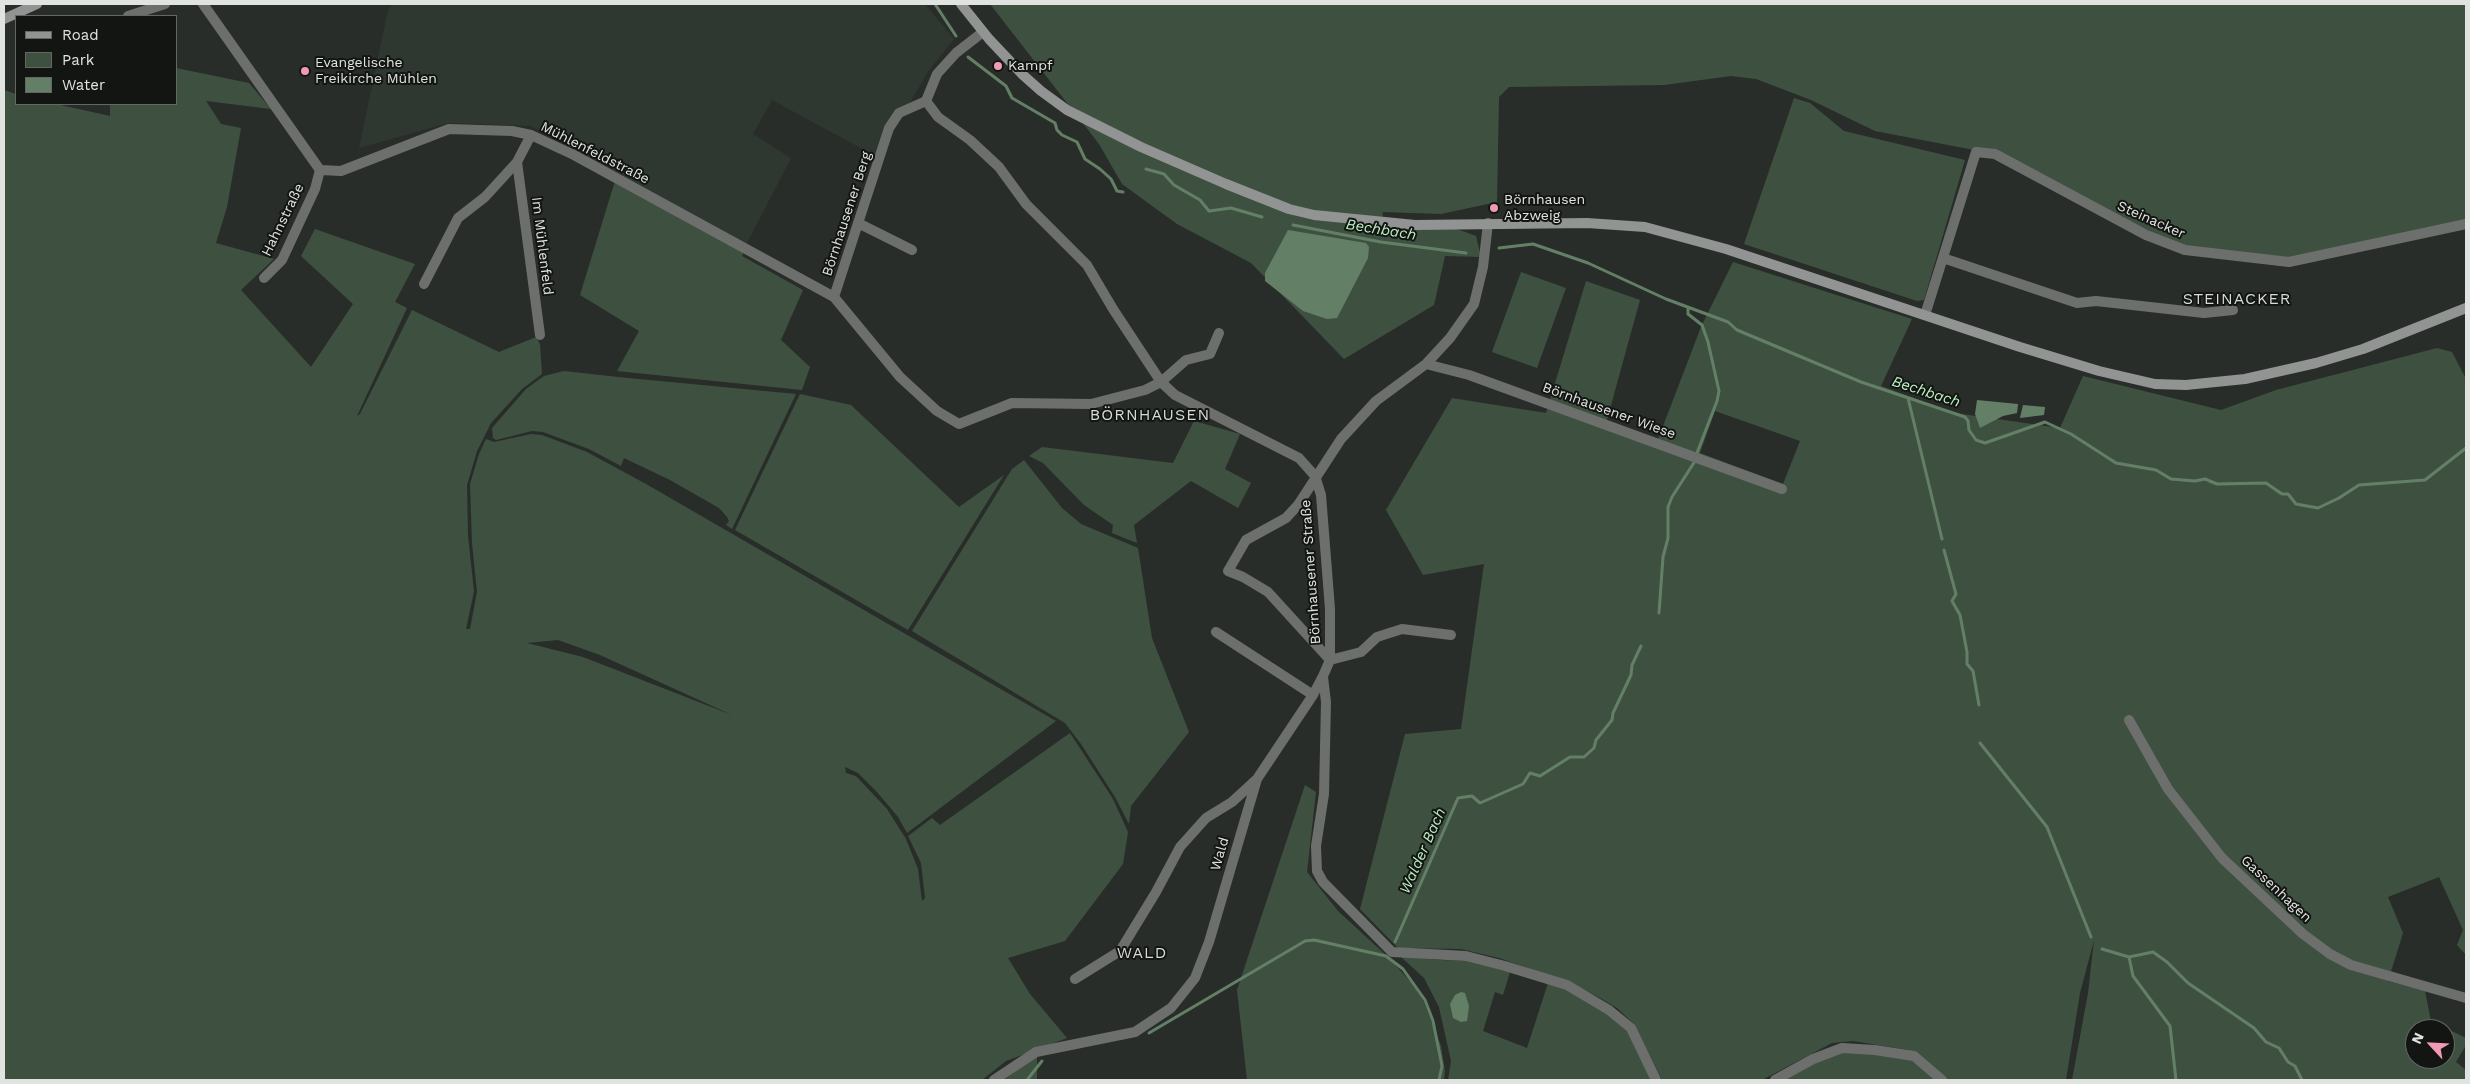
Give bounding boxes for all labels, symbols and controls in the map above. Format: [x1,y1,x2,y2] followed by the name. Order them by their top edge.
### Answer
[15,15,178,105] legend
[62,26,99,44] text: Road
[62,51,94,69] text: Park
[315,55,437,88] place label: Evangelische Freikirche Mühlen
[1008,58,1052,74] place label: Kampf
[992,60,1004,72] marker: Kampf
[299,65,311,77] marker: Evangelische Freikirche Mühlen
[62,76,105,94] text: Water
[538,118,652,188] street label: Mühlenfeldstraße
[819,150,875,278] street label: Börnhausener Berg
[258,181,308,259] street label: Hahnstraße
[1504,192,1585,224] place label: Börnhausen Abzweig
[528,196,556,296] street label: Im Mühlenfeld
[2114,198,2188,242] street label: Steinacker
[1488,202,1500,214] marker: Börnhausen Abzweig
[1345,216,1417,244] water label: Bechbach
[2181,289,2293,309] district label: STEINACKER
[1890,373,1962,411] water label: Bechbach
[1540,379,1678,443] street label: Börnhausener Wiese
[1089,405,1211,425] district label: BÖRNHAUSEN
[1298,499,1324,645] street label: Börnhausener Straße
[1396,805,1450,897] water label: Walder Bach
[1207,835,1233,873] street label: Wald
[2237,852,2315,926] street label: Gassenhagen
[1116,943,1168,963] district label: WALD
[2405,1019,2455,1069] north arrow
[2408,1030,2427,1046] text: N

